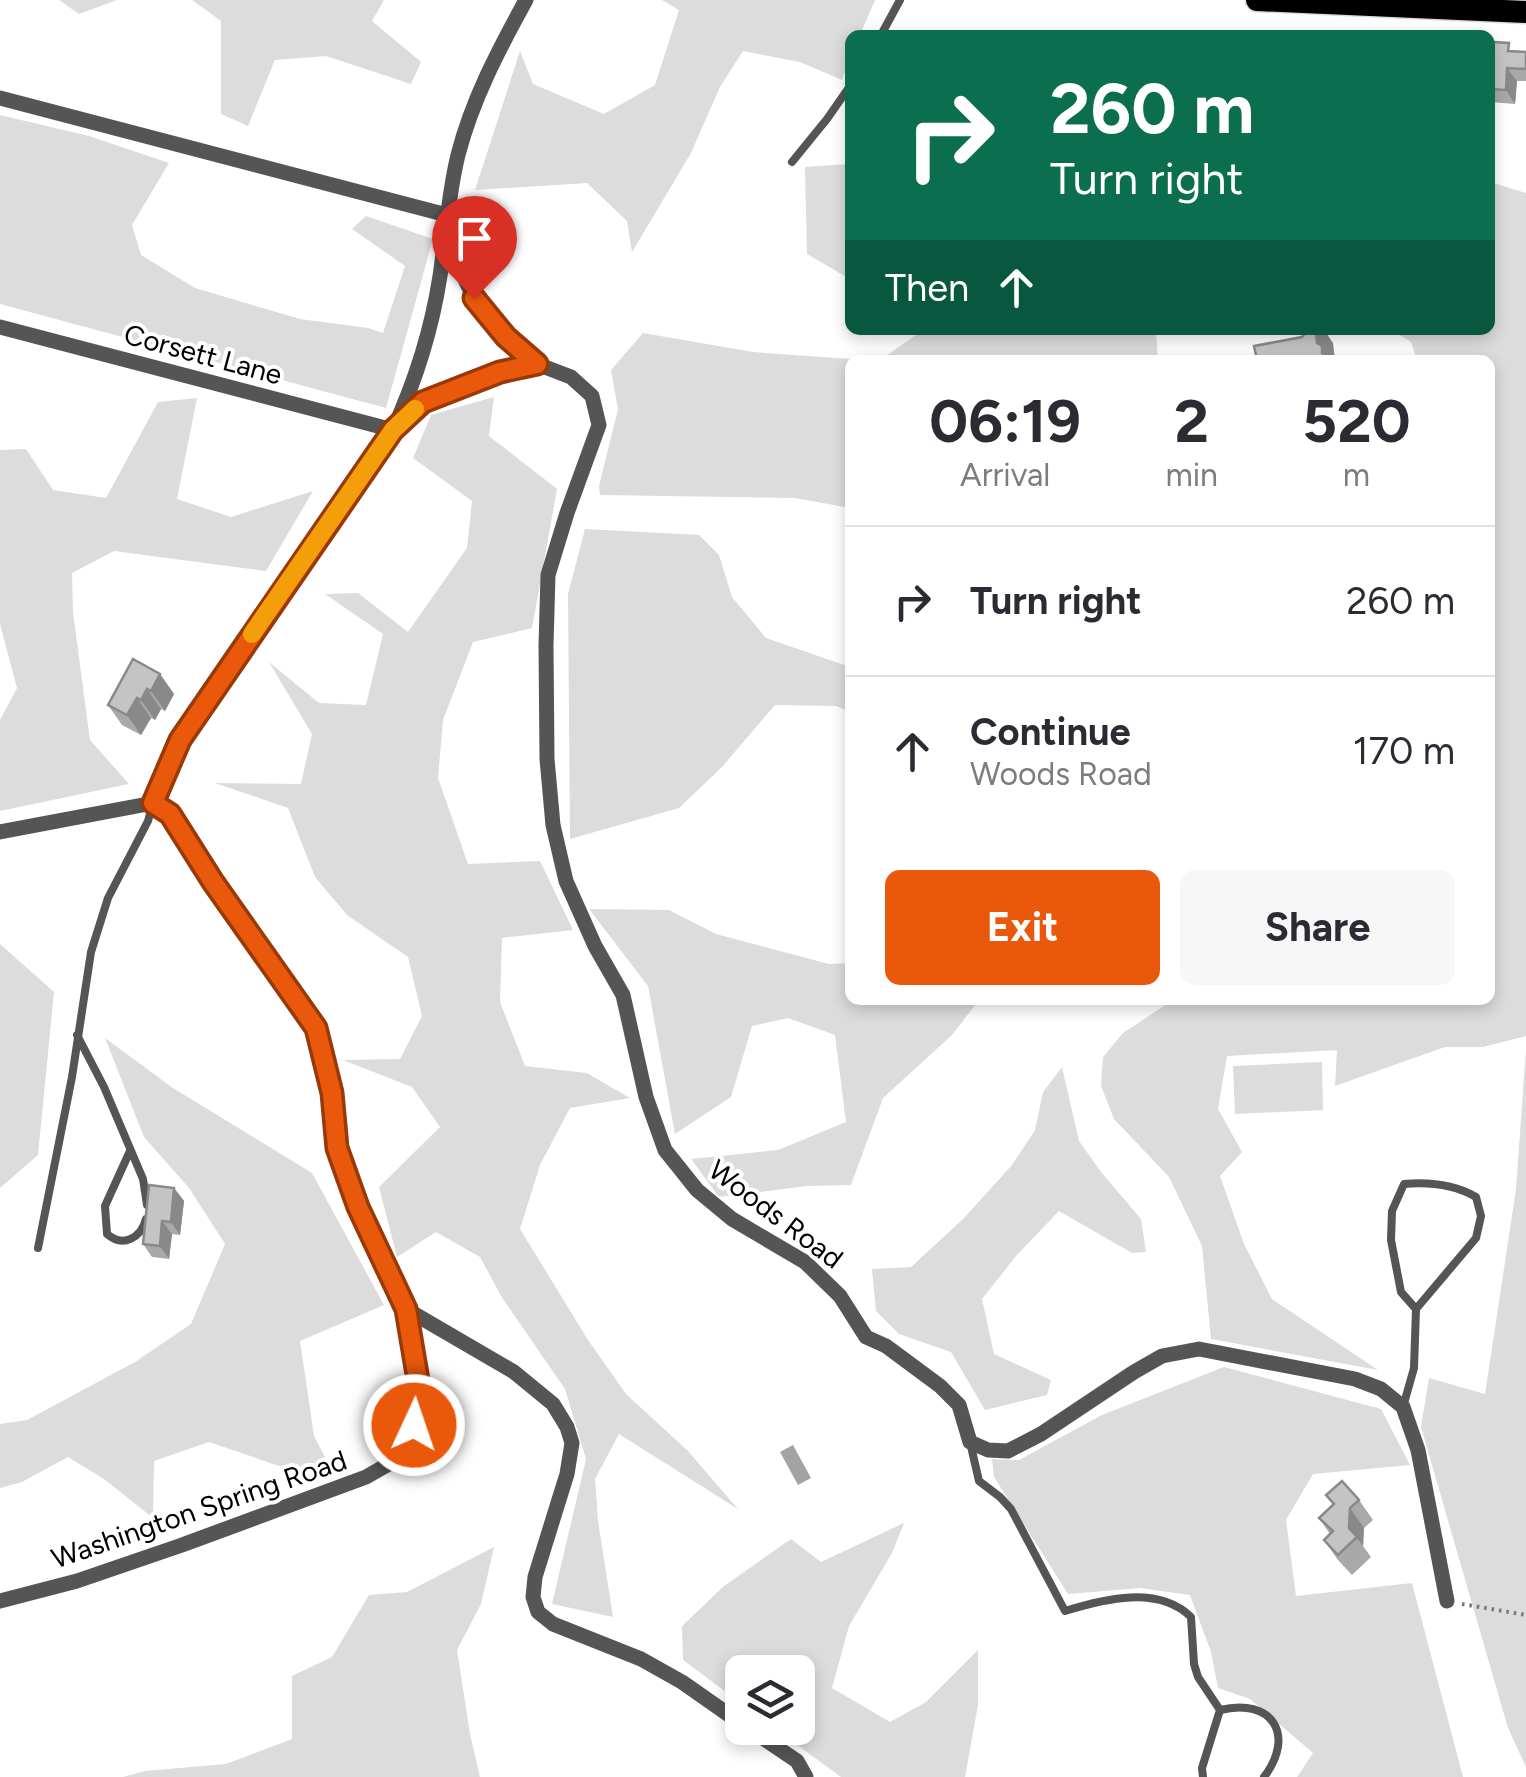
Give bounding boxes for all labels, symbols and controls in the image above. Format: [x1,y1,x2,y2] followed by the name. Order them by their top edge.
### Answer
[1050,66,1254,151] text: 260 m
[885,70,1015,200] icon: right
[1050,151,1243,205] text: Turn right
[432,196,517,299] pin
[447,211,502,266] icon: arrive
[989,260,1044,315] icon: ahead
[885,265,969,311] text: Then
[120,317,286,391] street label: Corsett Lane
[929,385,1081,457] text: 06:19
[1174,385,1209,457] text: 2
[1302,385,1411,457] text: 520
[960,456,1050,494] text: Arrival
[1165,456,1218,494] text: min
[1343,456,1370,494] text: m
[885,574,940,629] icon: right
[970,578,1142,624] text: Turn right
[1346,578,1455,624] text: 260 m
[970,709,1131,755] text: Continue
[885,724,940,779] icon: ahead
[1353,728,1455,774] text: 170 m
[970,755,1152,793] text: Woods Road
[885,870,1160,985] button: Exit
[1180,870,1455,985] button: Share
[702,1153,850,1275] street label: Woods Road
[362,1373,466,1477] position arrow
[47,1443,351,1575] street label: Washington Spring Road
[725,1655,815,1745] map controls
[725,1655,815,1745] button: layers

